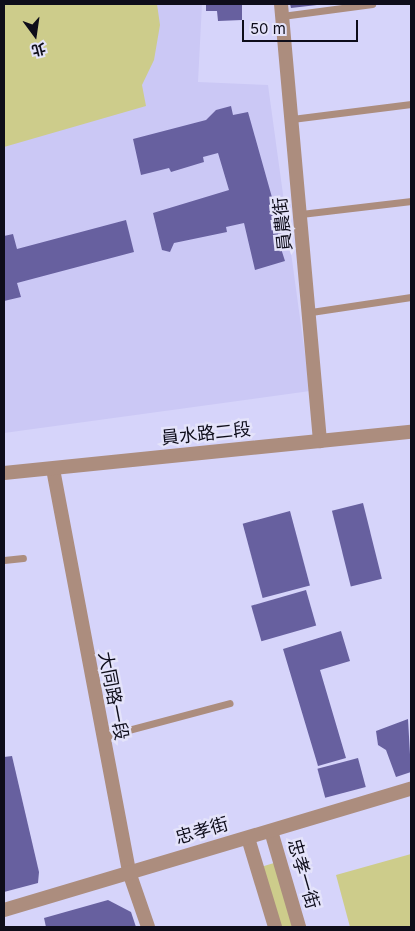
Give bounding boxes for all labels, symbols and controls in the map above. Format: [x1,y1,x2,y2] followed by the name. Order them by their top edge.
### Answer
[10,10,60,60] north arrow
[245,10,361,42] scale bar
[250,19,286,38] text: 50 m
[30,40,48,60] text: 北
[269,196,297,252] street label: 員農街
[160,419,252,449] street label: 員水路二段
[94,650,132,742] street label: 大同路一段
[173,813,231,849] street label: 忠孝街
[283,836,323,912] street label: 忠孝一街

